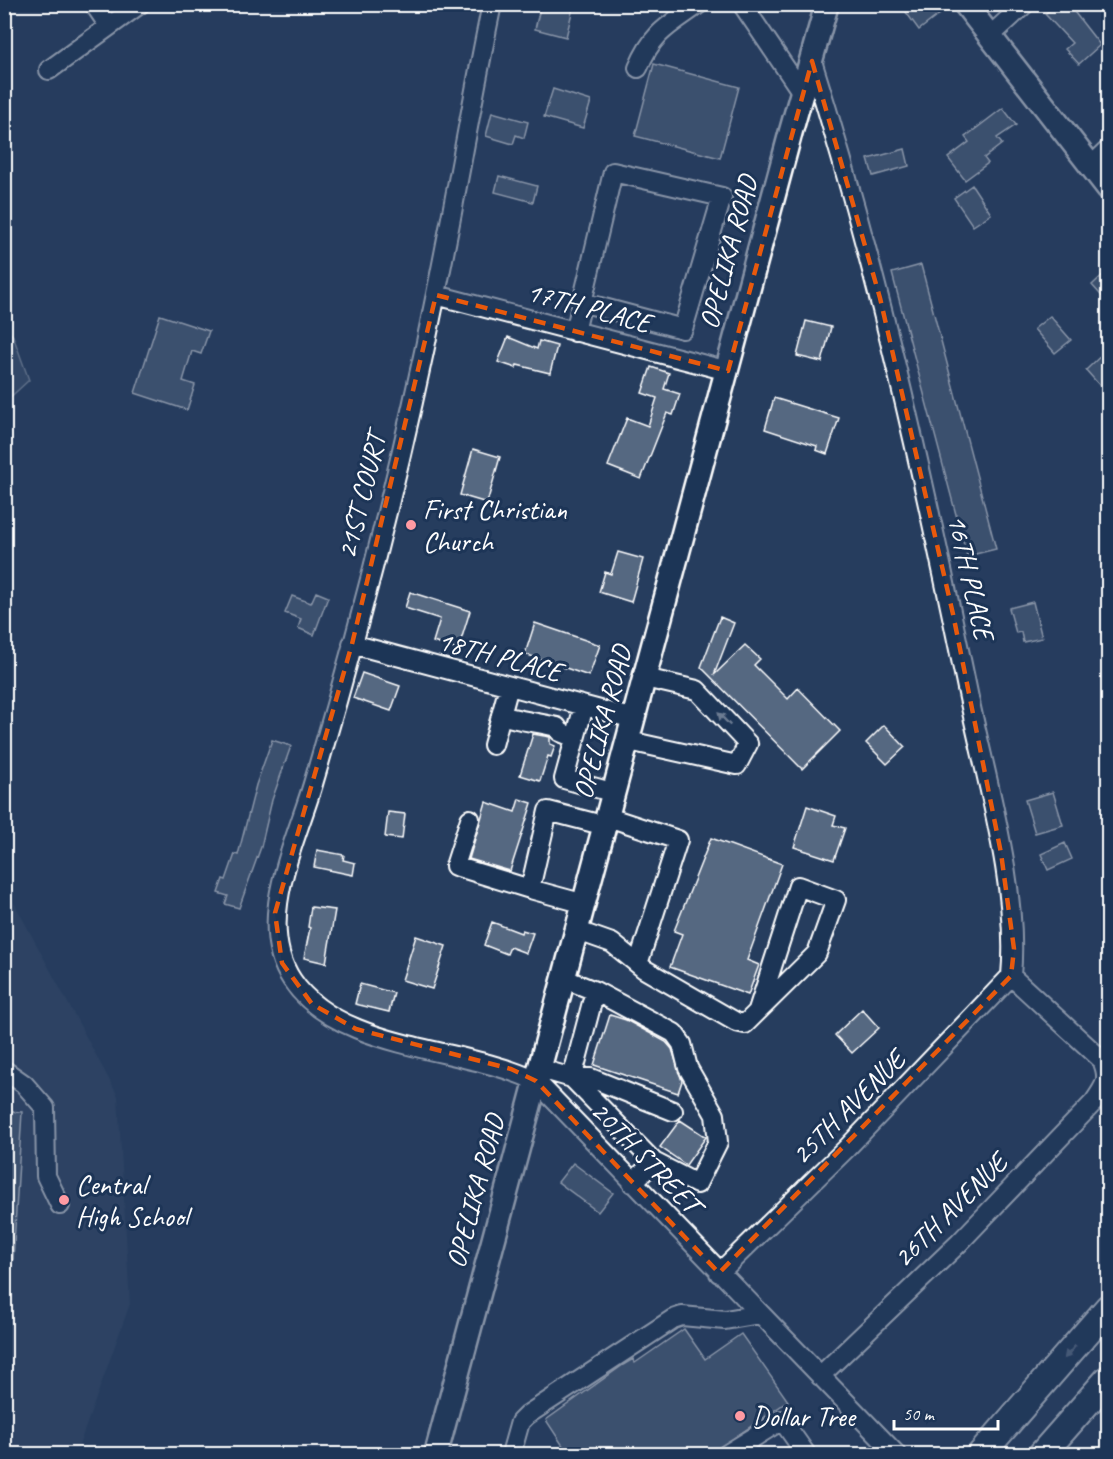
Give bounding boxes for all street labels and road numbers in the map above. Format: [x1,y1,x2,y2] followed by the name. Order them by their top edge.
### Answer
[691,170,766,332] street label: OPELIKA ROAD
[523,274,658,341] street label: 17TH PLACE
[329,423,395,562] street label: 21ST COURT
[940,511,1003,646] street label: 16TH PLACE
[434,623,569,690] street label: 18TH PLACE
[565,640,640,802] street label: OPELIKA ROAD
[784,1040,915,1171] street label: 25TH AVENUE
[584,1093,713,1226] street label: 20TH STREET
[438,1109,513,1271] street label: OPELIKA ROAD
[886,1143,1017,1274] street label: 26TH AVENUE

